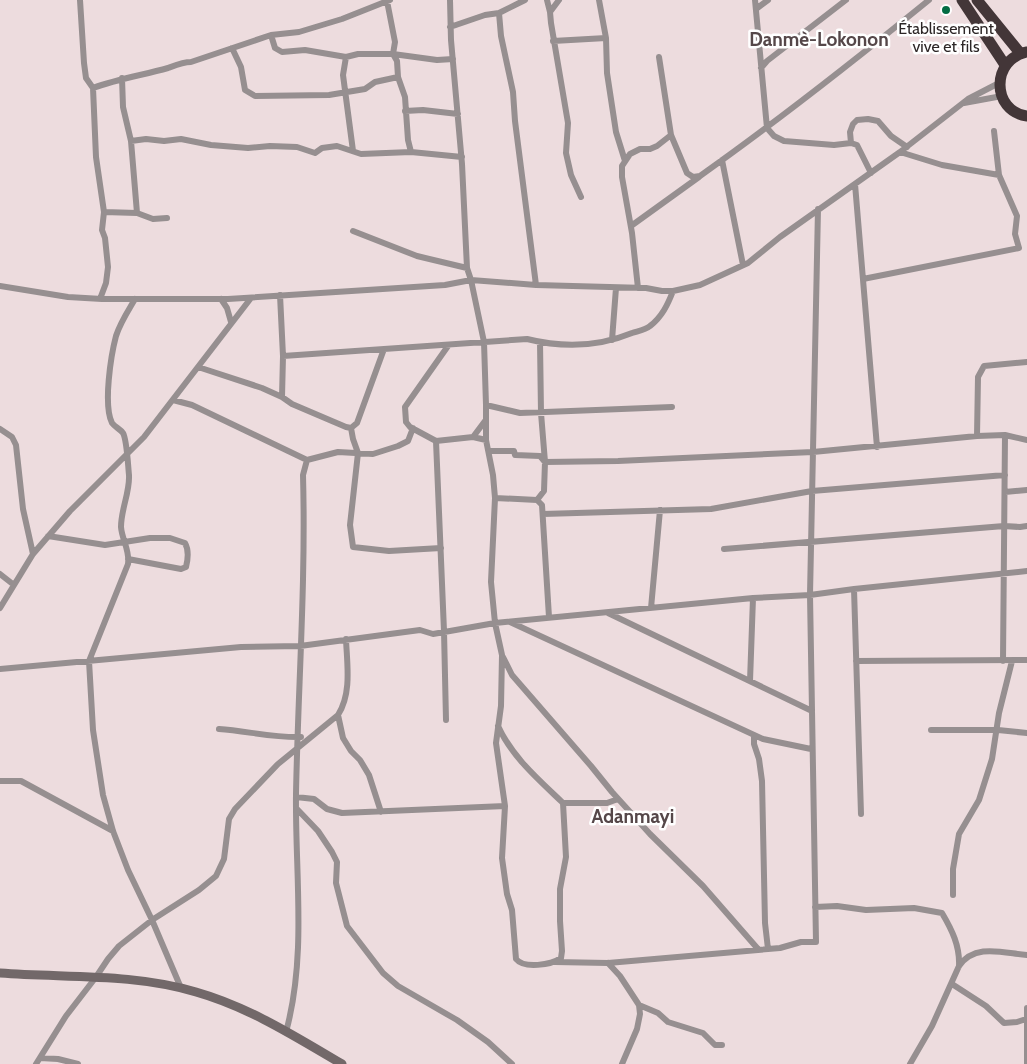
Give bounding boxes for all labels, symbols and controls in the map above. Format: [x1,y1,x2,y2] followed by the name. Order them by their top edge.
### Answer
[940,4,952,16] marker: Établissement vive et fils
[898,19,994,56] place label: Établissement vive et fils
[749,28,889,51] district label: Danmè-Lokonon
[592,805,674,828] district label: Adanmayi

